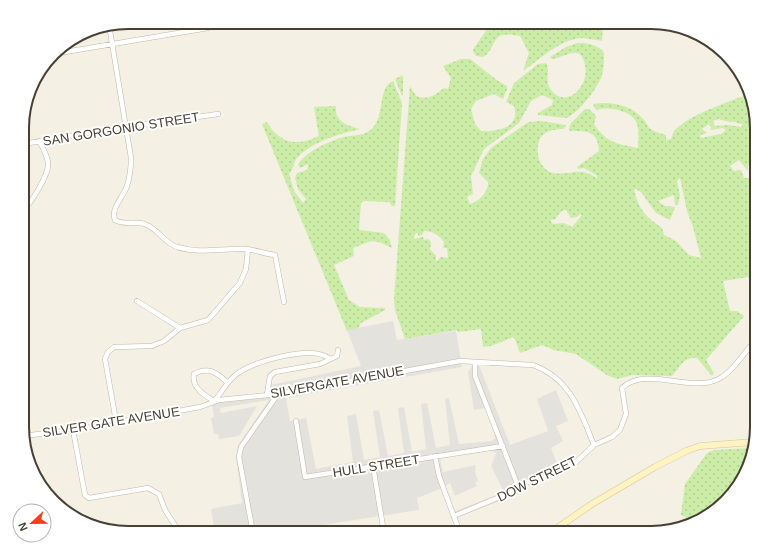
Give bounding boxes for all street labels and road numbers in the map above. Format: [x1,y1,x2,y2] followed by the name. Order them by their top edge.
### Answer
[42,109,200,149] street label: SAN GORGONIO STREET
[269,363,405,401] street label: SILVERGATE AVENUE
[41,404,181,440] street label: SILVER GATE AVENUE
[332,452,421,480] street label: HULL STREET
[495,453,579,505] street label: DOW STREET

